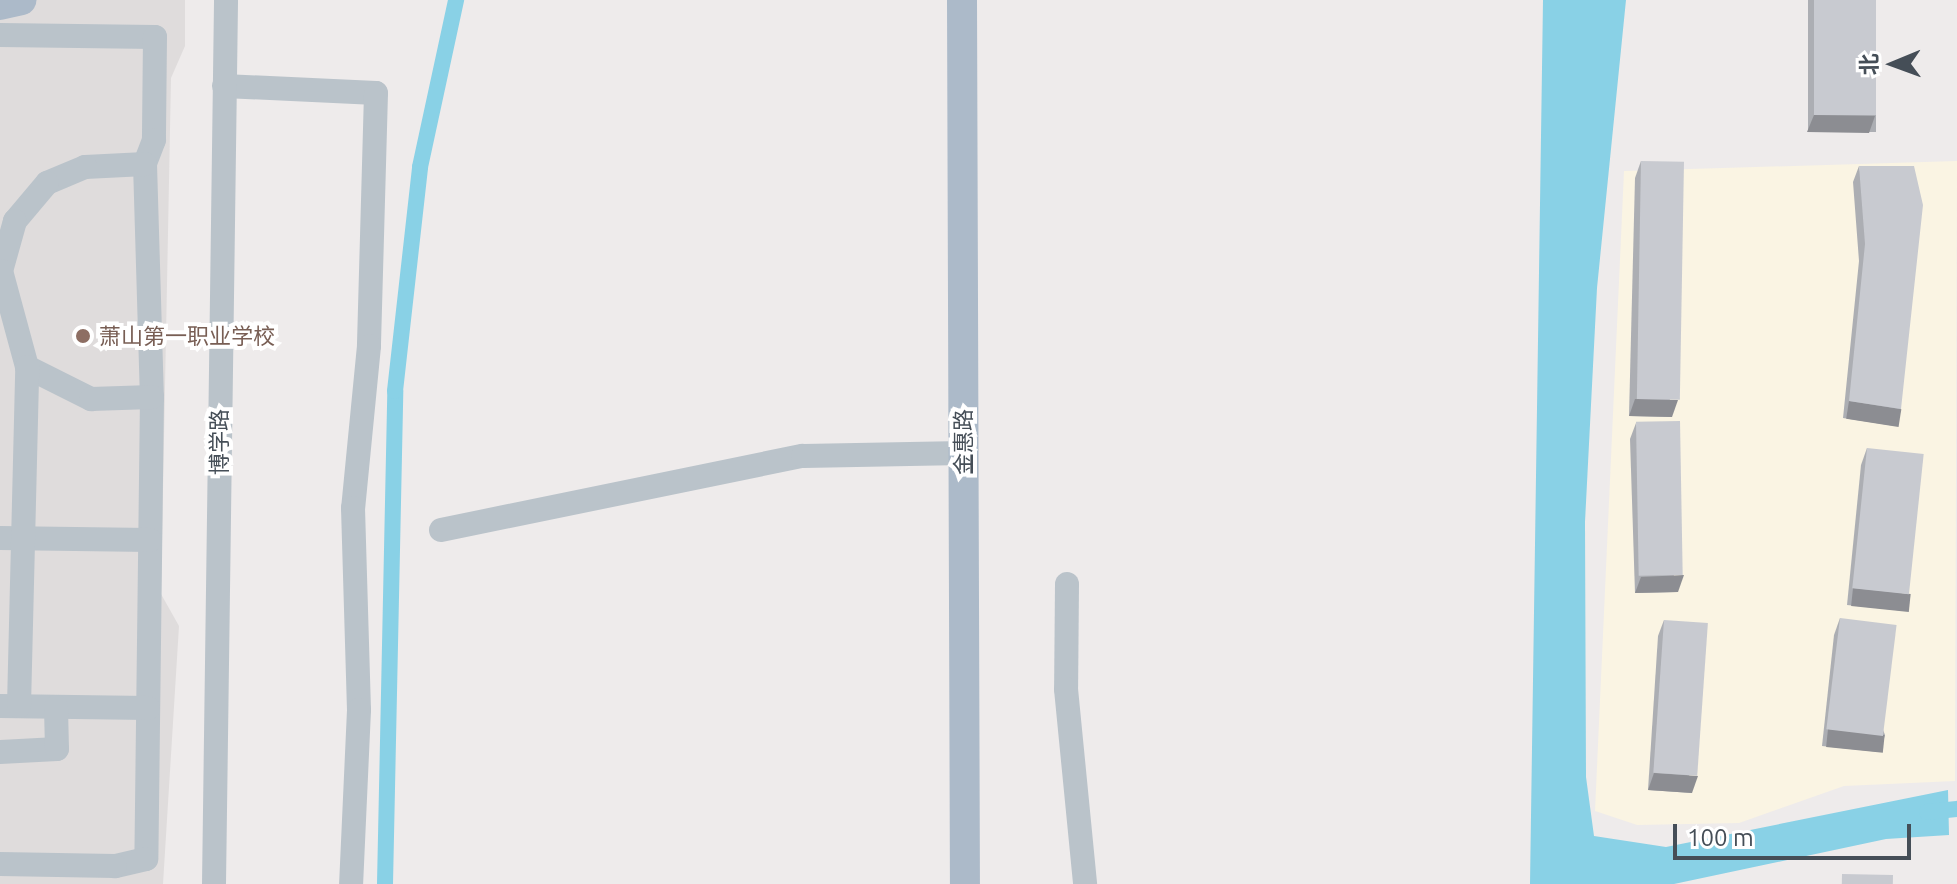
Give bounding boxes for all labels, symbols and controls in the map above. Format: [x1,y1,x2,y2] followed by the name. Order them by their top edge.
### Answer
[1853,24,1933,104] north arrow
[1856,53,1881,76] text: 北
[99,323,275,349] place label: 萧山第一职业学校
[74,327,92,345] marker: 萧山第一职业学校
[206,409,232,475] street label: 博学路
[950,409,976,475] street label: 金惠路
[1677,808,1915,858] scale bar
[1687,824,1754,851] text: 100 m

